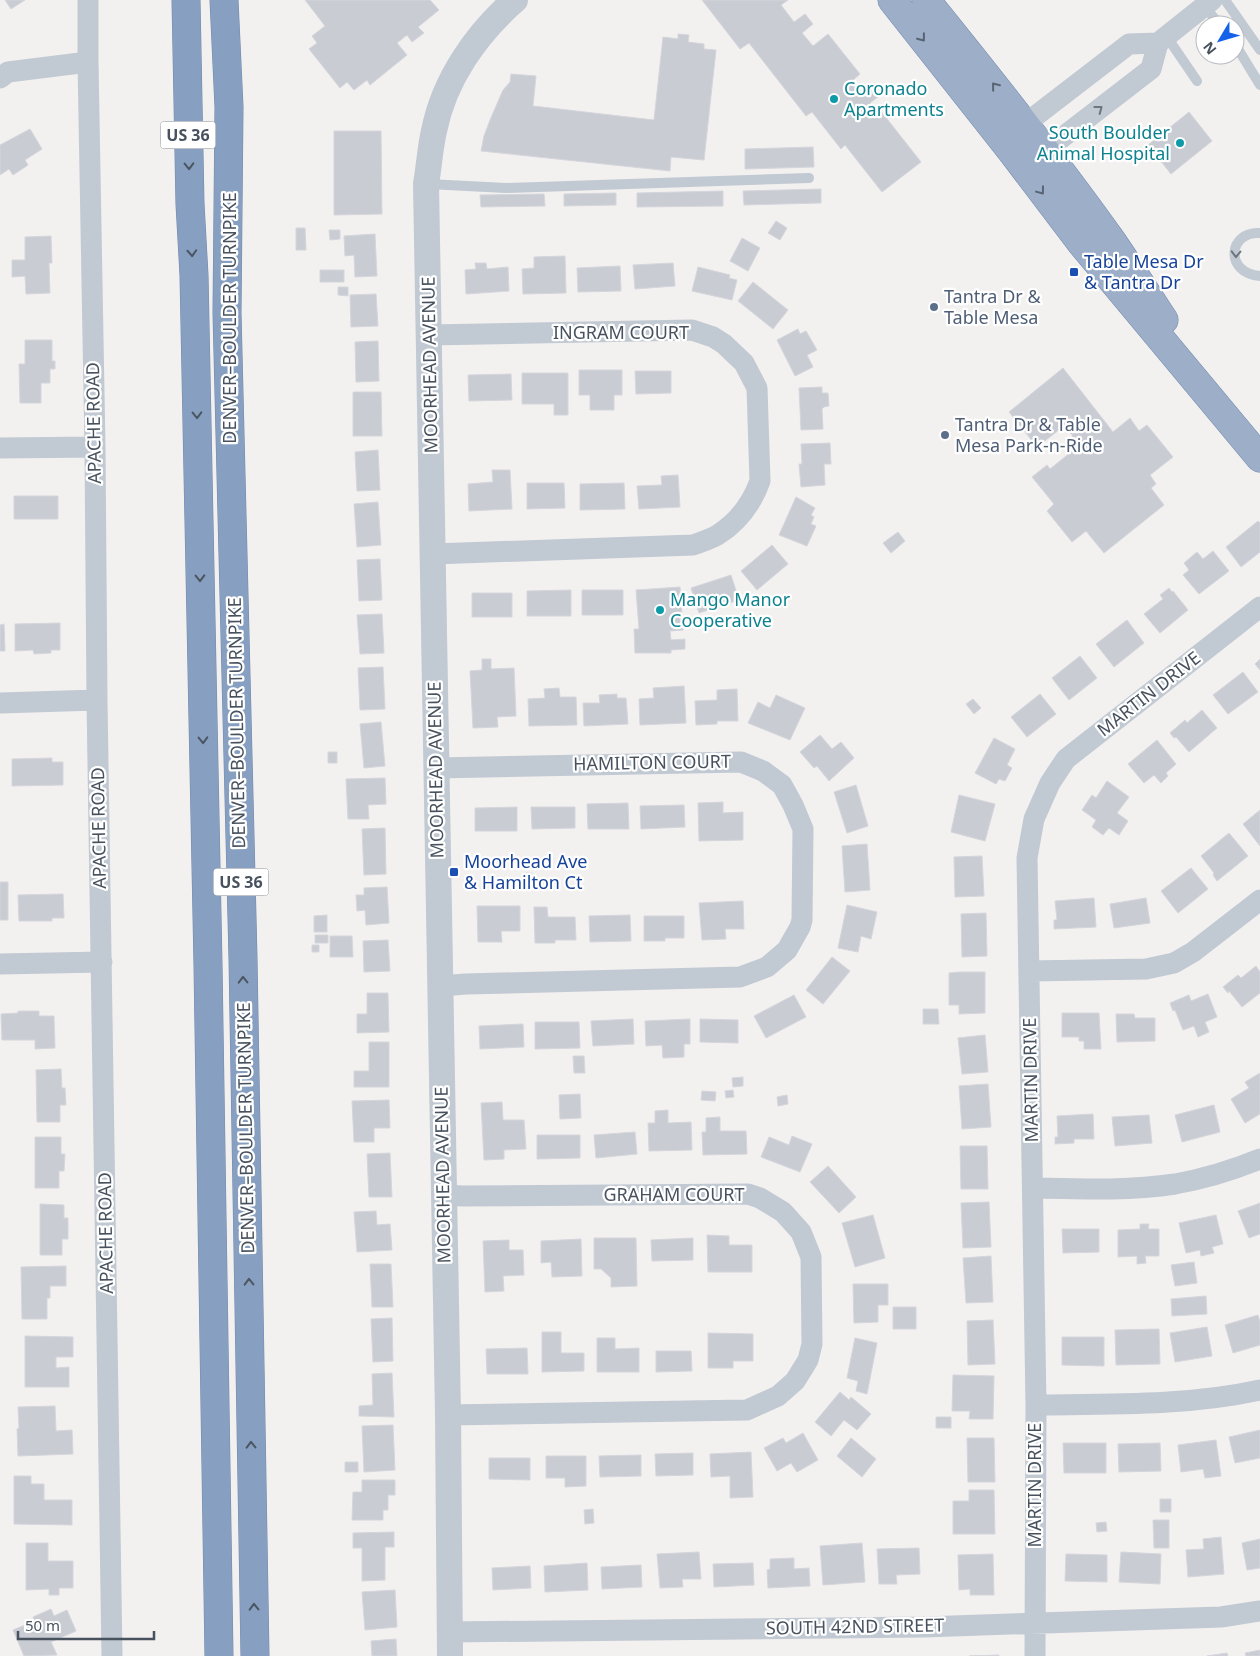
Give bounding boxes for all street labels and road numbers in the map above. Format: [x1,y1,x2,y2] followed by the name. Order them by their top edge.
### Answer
[160,122,216,148] road number: US 36
[217,192,241,444] street label: DENVER–BOULDER TURNPIKE
[415,276,443,454] street label: MOORHEAD AVENUE
[553,320,689,344] street label: INGRAM COURT
[80,362,106,484] street label: APACHE ROAD
[222,597,250,849] street label: DENVER–BOULDER TURNPIKE
[1092,645,1205,741] street label: MARTIN DRIVE
[421,681,449,859] street label: MOORHEAD AVENUE
[573,749,731,775] street label: HAMILTON COURT
[85,767,111,889] street label: APACHE ROAD
[214,869,268,896] road number: US 36
[231,1002,259,1254] street label: DENVER–BOULDER TURNPIKE
[1017,1017,1043,1143] street label: MARTIN DRIVE
[428,1086,456,1264] street label: MOORHEAD AVENUE
[92,1172,118,1294] street label: APACHE ROAD
[603,1182,745,1206] street label: GRAHAM COURT
[1022,1423,1046,1547] street label: MARTIN DRIVE
[766,1612,944,1640] street label: SOUTH 42ND STREET

